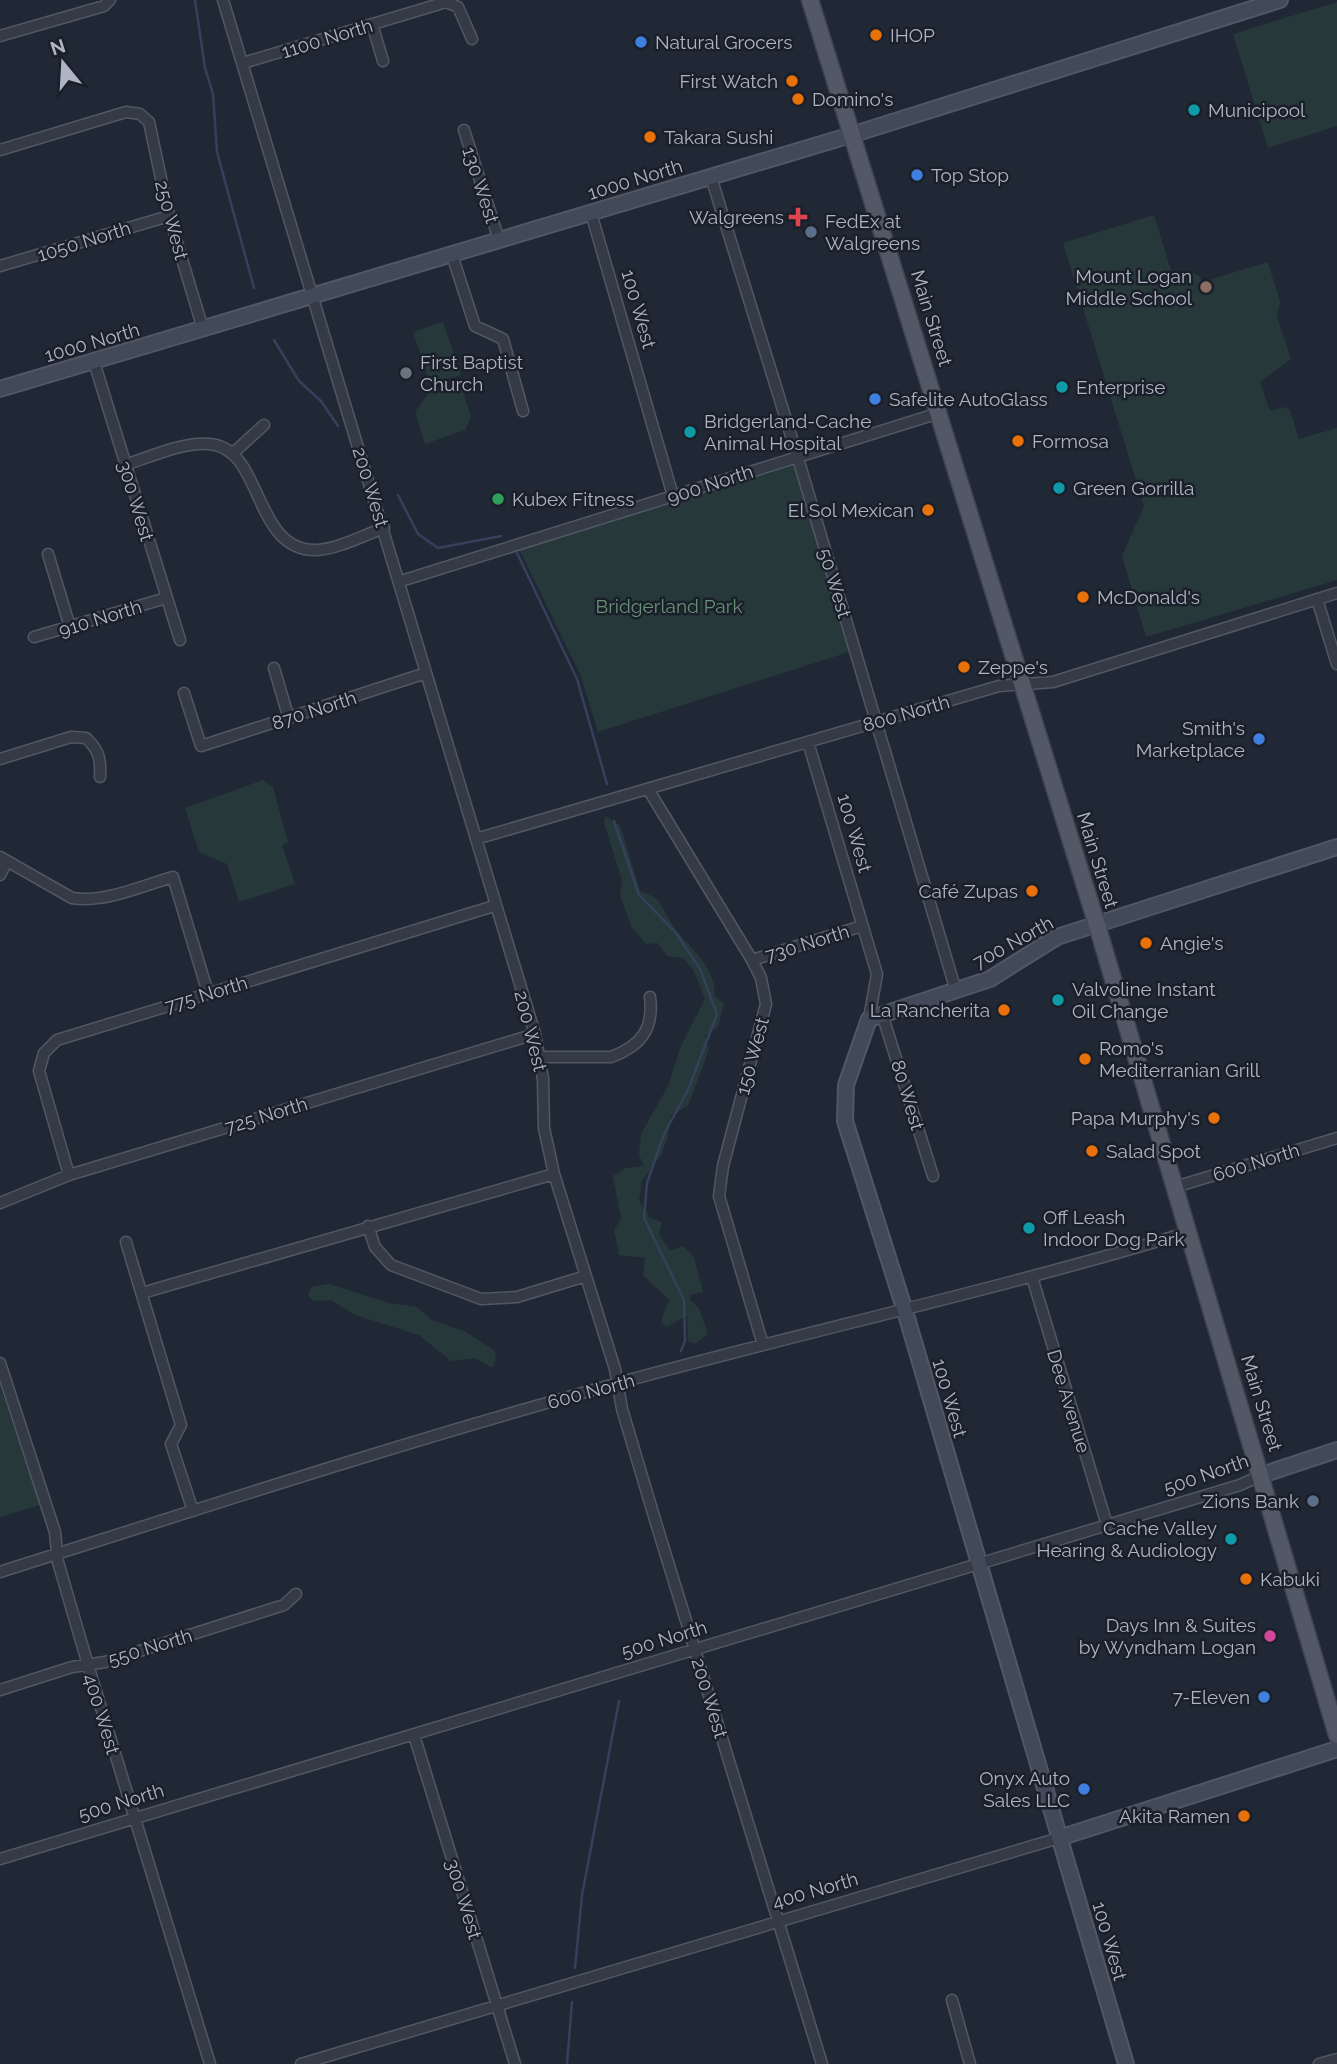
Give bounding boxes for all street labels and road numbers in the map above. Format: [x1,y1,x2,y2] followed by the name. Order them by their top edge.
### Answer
[279,14,375,62] street label: 1100 North
[458,144,504,227] street label: 130 West
[585,154,685,204] street label: 1000 North
[151,178,193,263] street label: 250 West
[35,216,133,266] street label: 1050 North
[617,267,661,352] street label: 100 West
[907,267,957,369] street label: Main Street
[42,318,142,366] street label: 1000 North
[348,444,394,530] street label: 200 West
[113,458,159,544] street label: 300 West
[664,460,756,508] street label: 900 North
[814,546,856,621] street label: 50 West
[56,595,144,641] street label: 910 North
[269,686,359,734] street label: 870 North
[860,690,952,736] street label: 800 North
[833,791,877,876] street label: 100 West
[1073,809,1123,911] street label: Main Street
[969,911,1057,973] street label: 700 North
[762,920,852,966] street label: 730 North
[162,971,250,1017] street label: 775 North
[510,988,552,1074] street label: 200 West
[731,1014,773,1097] street label: 150 West
[887,1057,929,1133] street label: 80 West
[222,1092,310,1138] street label: 725 North
[1210,1138,1302,1186] street label: 600 North
[1043,1347,1095,1455] street label: Dee Avenue
[1237,1352,1287,1454] street label: Main Street
[928,1356,972,1441] street label: 100 West
[545,1369,637,1413] street label: 600 North
[1161,1449,1251,1499] street label: 500 North
[619,1616,709,1662] street label: 500 North
[105,1624,195,1670] street label: 550 North
[687,1655,733,1741] street label: 200 West
[79,1671,125,1758] street label: 400 West
[76,1779,166,1825] street label: 500 North
[441,1856,487,1942] street label: 300 West
[769,1867,861,1913] street label: 400 North
[1088,1899,1132,1984] street label: 100 West

